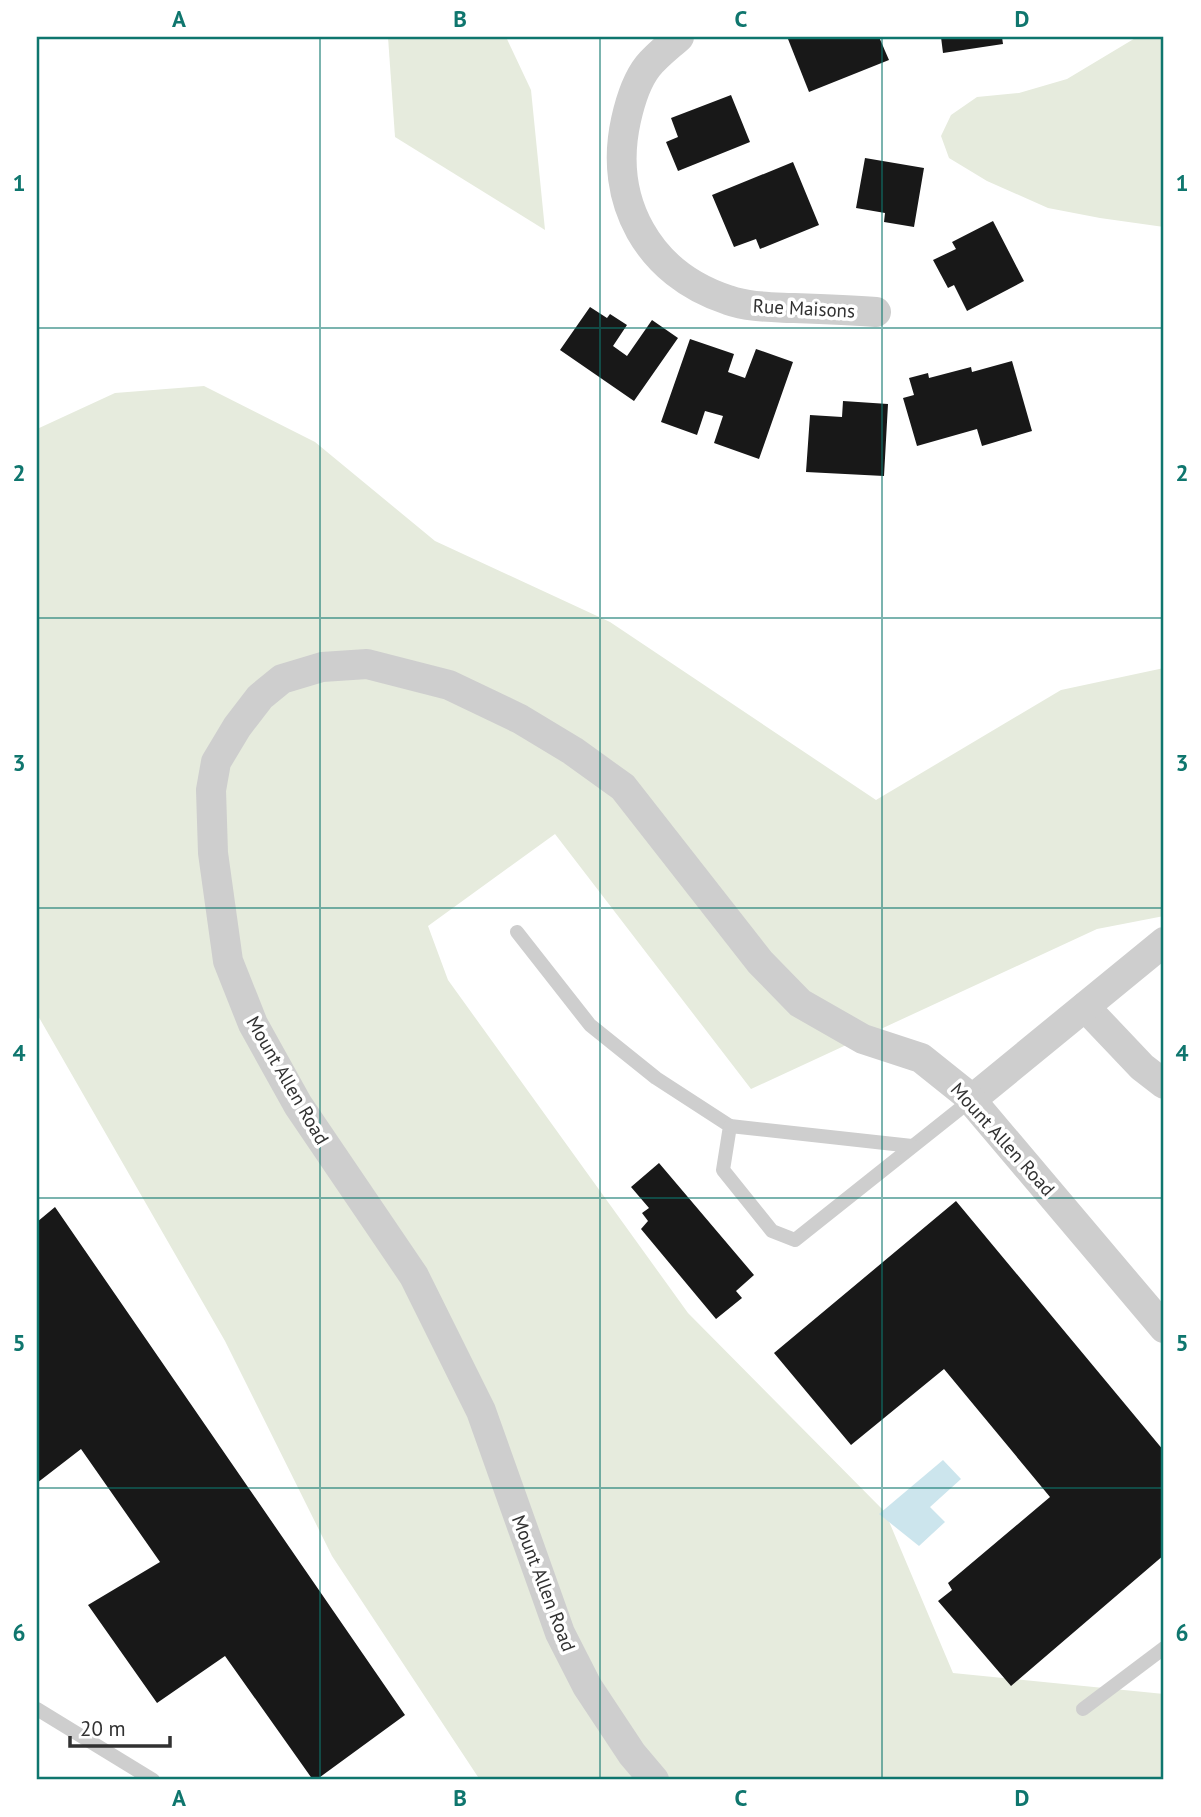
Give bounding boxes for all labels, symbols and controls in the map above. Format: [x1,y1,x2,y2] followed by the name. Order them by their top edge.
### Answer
[172,4,186,33] text: A
[453,4,467,33] text: B
[735,4,748,33] text: C
[1015,4,1029,33] text: D
[12,168,26,197] text: 1
[1175,168,1189,197] text: 1
[752,293,856,323] street label: Rue Maisons
[12,458,26,487] text: 2
[1175,458,1189,487] text: 2
[12,748,26,777] text: 3
[1175,748,1189,777] text: 3
[242,1012,334,1148] street label: Mount Allen Road
[12,1038,26,1067] text: 4
[1175,1038,1189,1067] text: 4
[946,1077,1060,1201] street label: Mount Allen Road
[12,1328,26,1357] text: 5
[1175,1328,1189,1357] text: 5
[507,1511,581,1655] street label: Mount Allen Road
[12,1618,26,1647] text: 6
[1175,1618,1189,1647] text: 6
[70,1705,170,1749] scale bar
[80,1715,126,1742] text: 20 m
[172,1783,186,1812] text: A
[453,1783,467,1812] text: B
[735,1783,748,1812] text: C
[1015,1783,1029,1812] text: D

